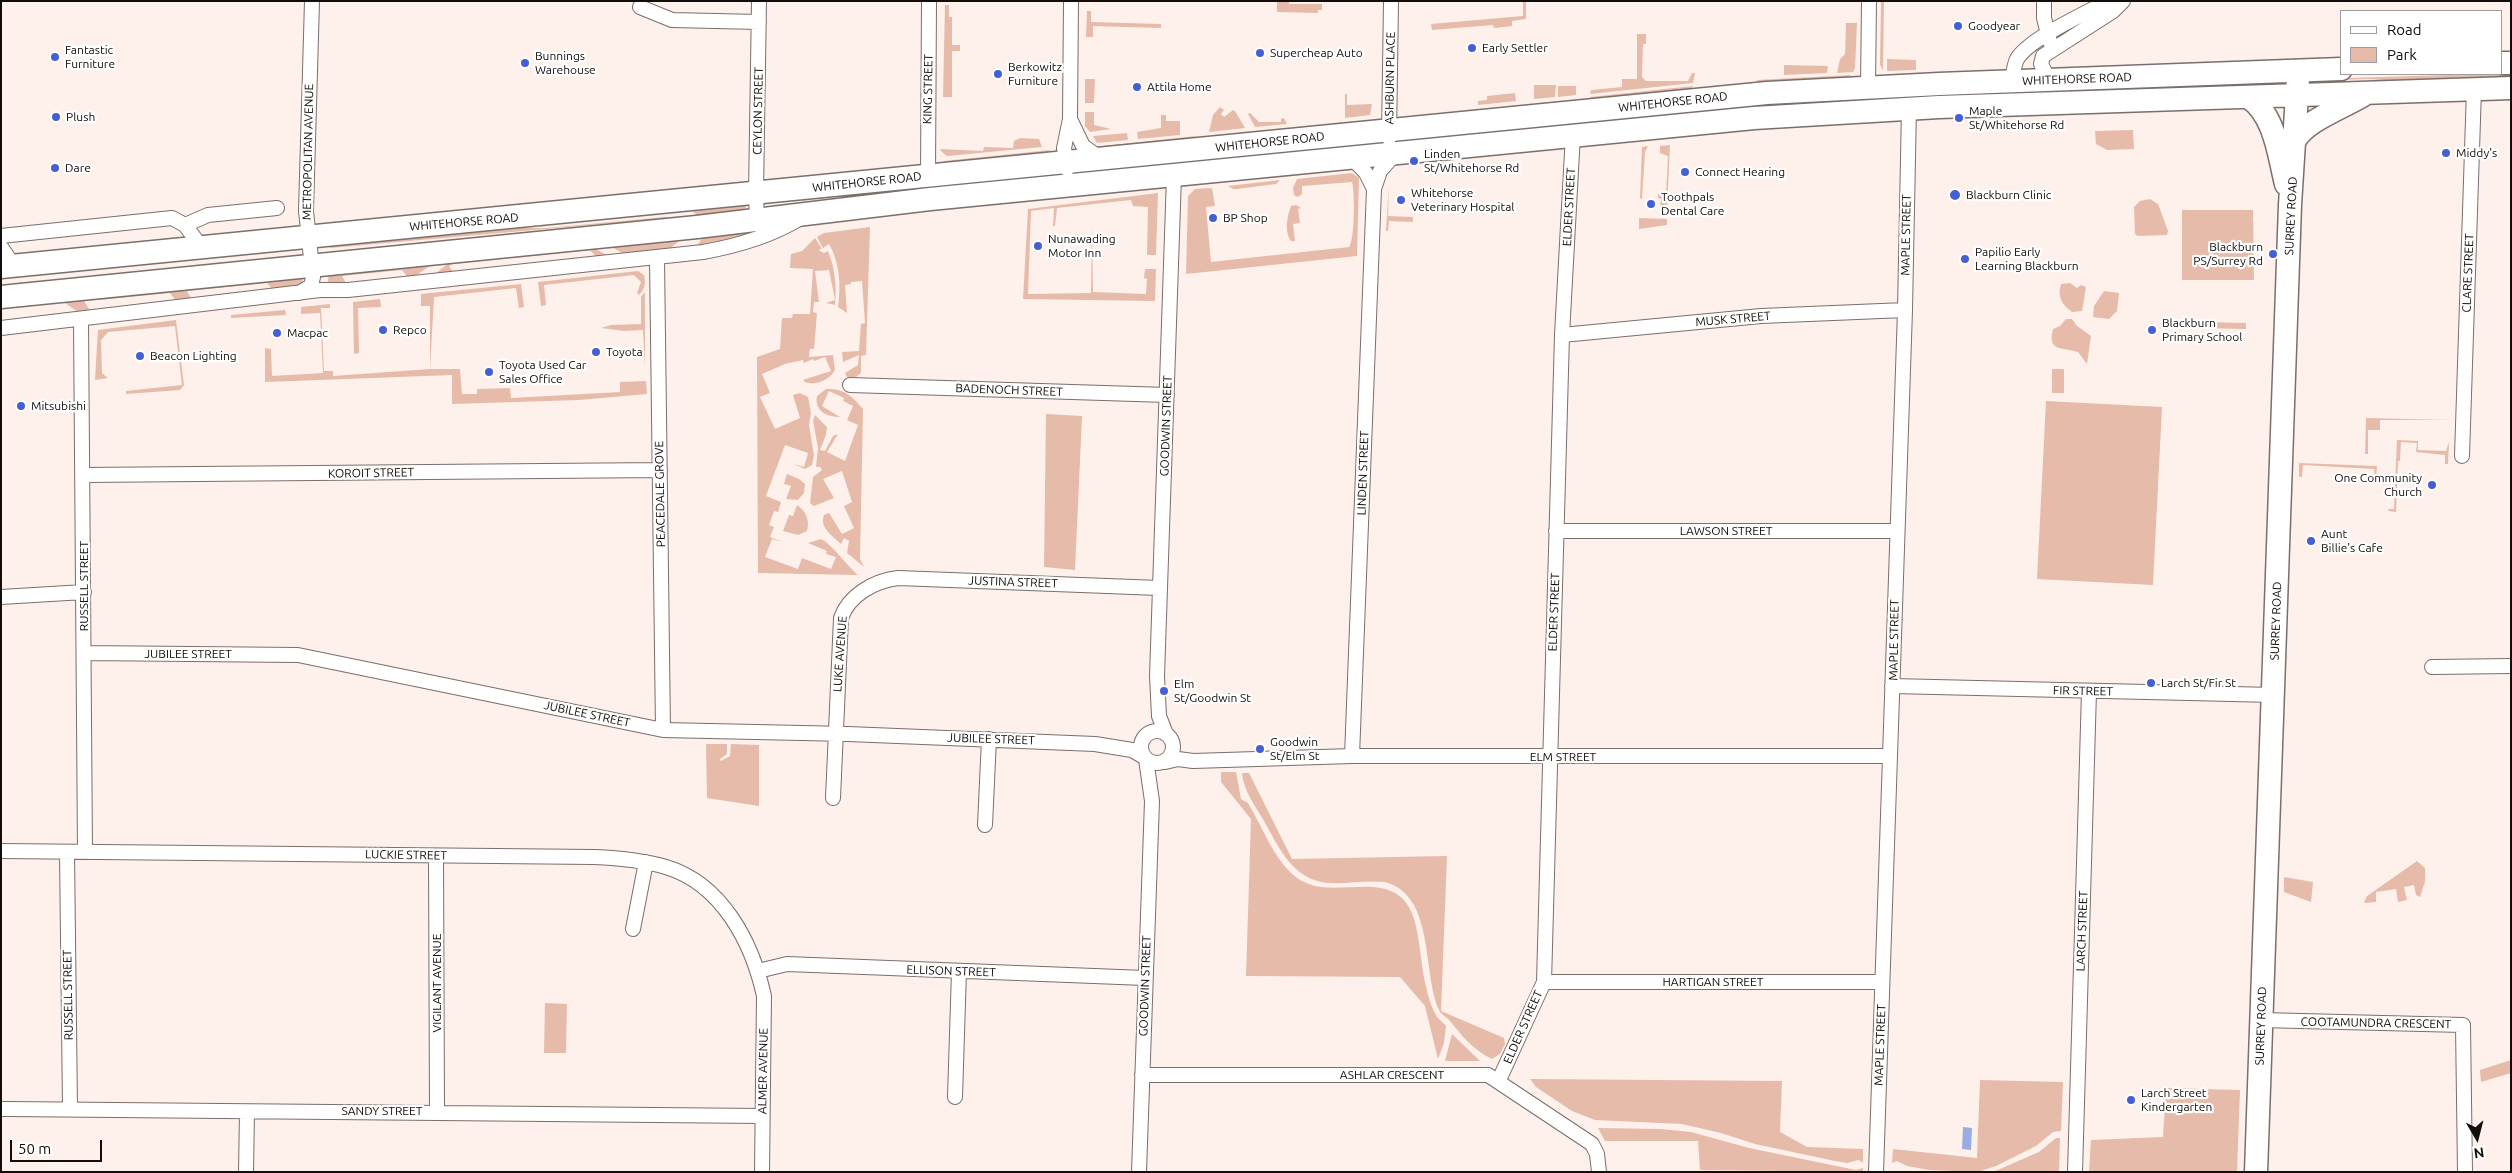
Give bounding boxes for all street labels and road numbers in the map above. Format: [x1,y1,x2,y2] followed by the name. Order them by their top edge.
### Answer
[1382,32,1398,124] street label: ASHBURN PLACE
[920,54,936,124] street label: KING STREET
[750,67,766,155] street label: CEYLON STREET
[2022,70,2132,88] street label: WHITEHORSE ROAD
[300,84,316,220] street label: METROPOLITAN AVENUE
[1618,89,1728,115] street label: WHITEHORSE ROAD
[1215,129,1325,155] street label: WHITEHORSE ROAD
[1560,167,1578,247] street label: ELDER STREET
[812,169,922,195] street label: WHITEHORSE ROAD
[2282,176,2300,256] street label: SURREY ROAD
[1898,194,1914,276] street label: MAPLE STREET
[409,210,519,234] street label: WHITEHORSE ROAD
[2459,233,2477,313] street label: CLARE STREET
[1695,309,1771,329] street label: MUSK STREET
[1157,375,1175,477] street label: GOODWIN STREET
[955,381,1063,399] street label: BADENOCH STREET
[1354,430,1372,516] street label: LINDEN STREET
[652,441,668,547] street label: PEACEDALE GROVE
[328,465,414,481] street label: KOROIT STREET
[1680,524,1772,538] street label: LAWSON STREET
[77,541,91,631] street label: RUSSELL STREET
[1545,572,1563,652] street label: ELDER STREET
[968,573,1058,591] street label: JUSTINA STREET
[2267,581,2285,661] street label: SURREY ROAD
[1886,599,1902,681] street label: MAPLE STREET
[830,616,850,692] street label: LUKE AVENUE
[144,647,232,661] street label: JUBILEE STREET
[2053,683,2113,699] street label: FIR STREET
[543,698,631,730] street label: JUBILEE STREET
[947,730,1035,748] street label: JUBILEE STREET
[1530,750,1596,764] street label: ELM STREET
[365,847,447,863] street label: LUCKIE STREET
[2073,890,2091,972] street label: LARCH STREET
[430,934,444,1032] street label: VIGILANT AVENUE
[1136,935,1154,1037] street label: GOODWIN STREET
[60,950,76,1040] street label: RUSSELL STREET
[906,962,996,980] street label: ELLISON STREET
[1662,975,1764,989] street label: HARTIGAN STREET
[2252,986,2270,1066] street label: SURREY ROAD
[1500,988,1546,1066] street label: ELDER STREET
[1871,1004,1889,1086] street label: MAPLE STREET
[2301,1014,2451,1032] street label: COOTAMUNDRA CRESCENT
[755,1028,771,1114] street label: ALMER AVENUE
[1340,1068,1444,1082] street label: ASHLAR CRESCENT
[342,1104,422,1118] street label: SANDY STREET

